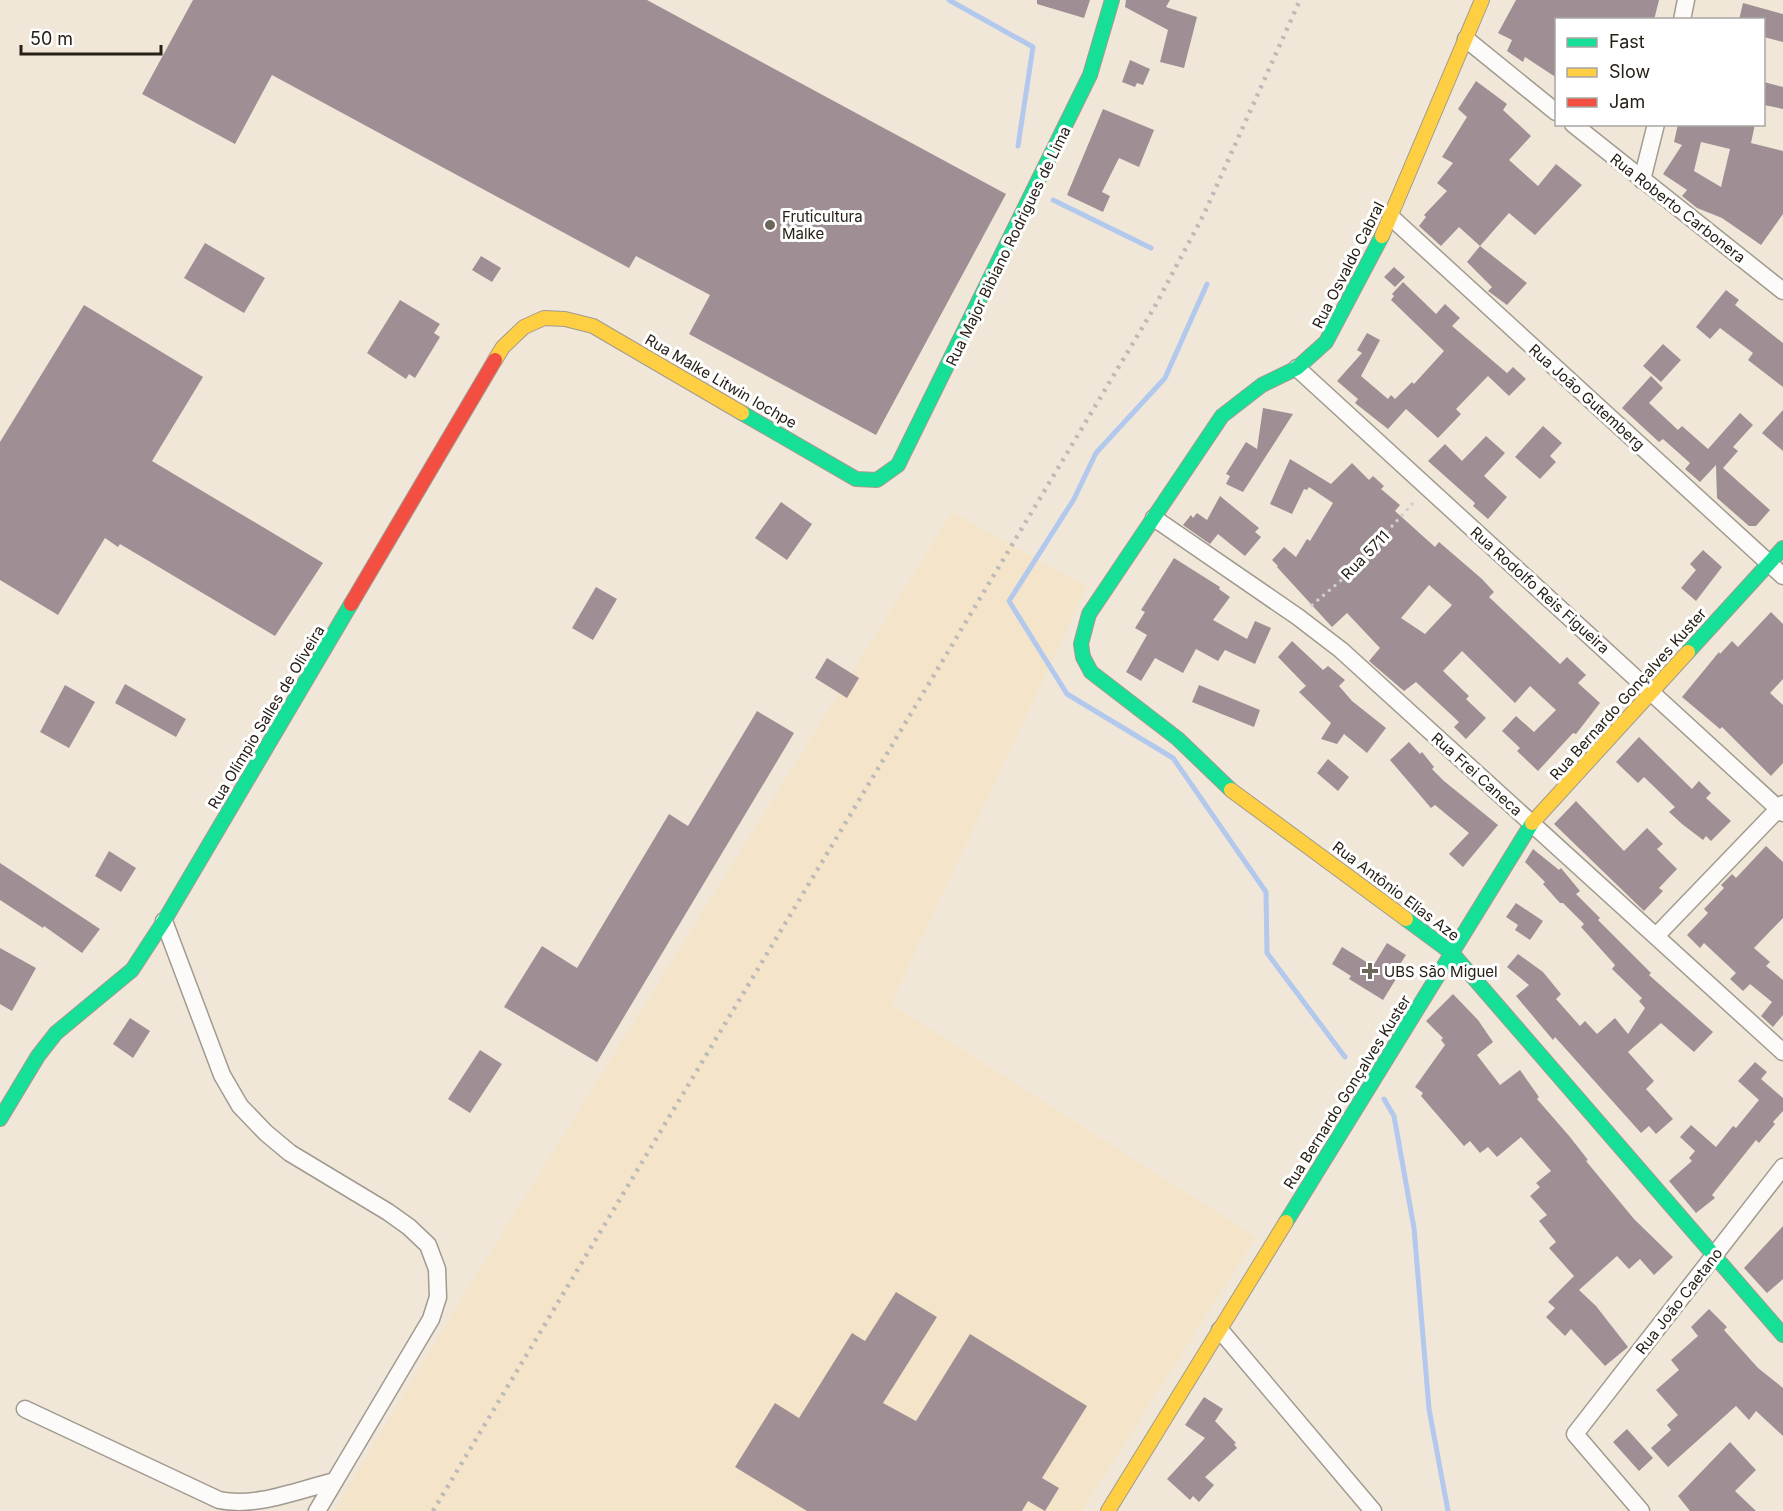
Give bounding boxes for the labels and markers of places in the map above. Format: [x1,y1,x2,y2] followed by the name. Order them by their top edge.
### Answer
[782,207,863,243] place label: Fruticultura Malke
[763,218,777,232] marker: Fruticultura Malke
[1361,962,1379,980] marker: UBS São Miguel
[1384,962,1498,981] place label: UBS São Miguel

